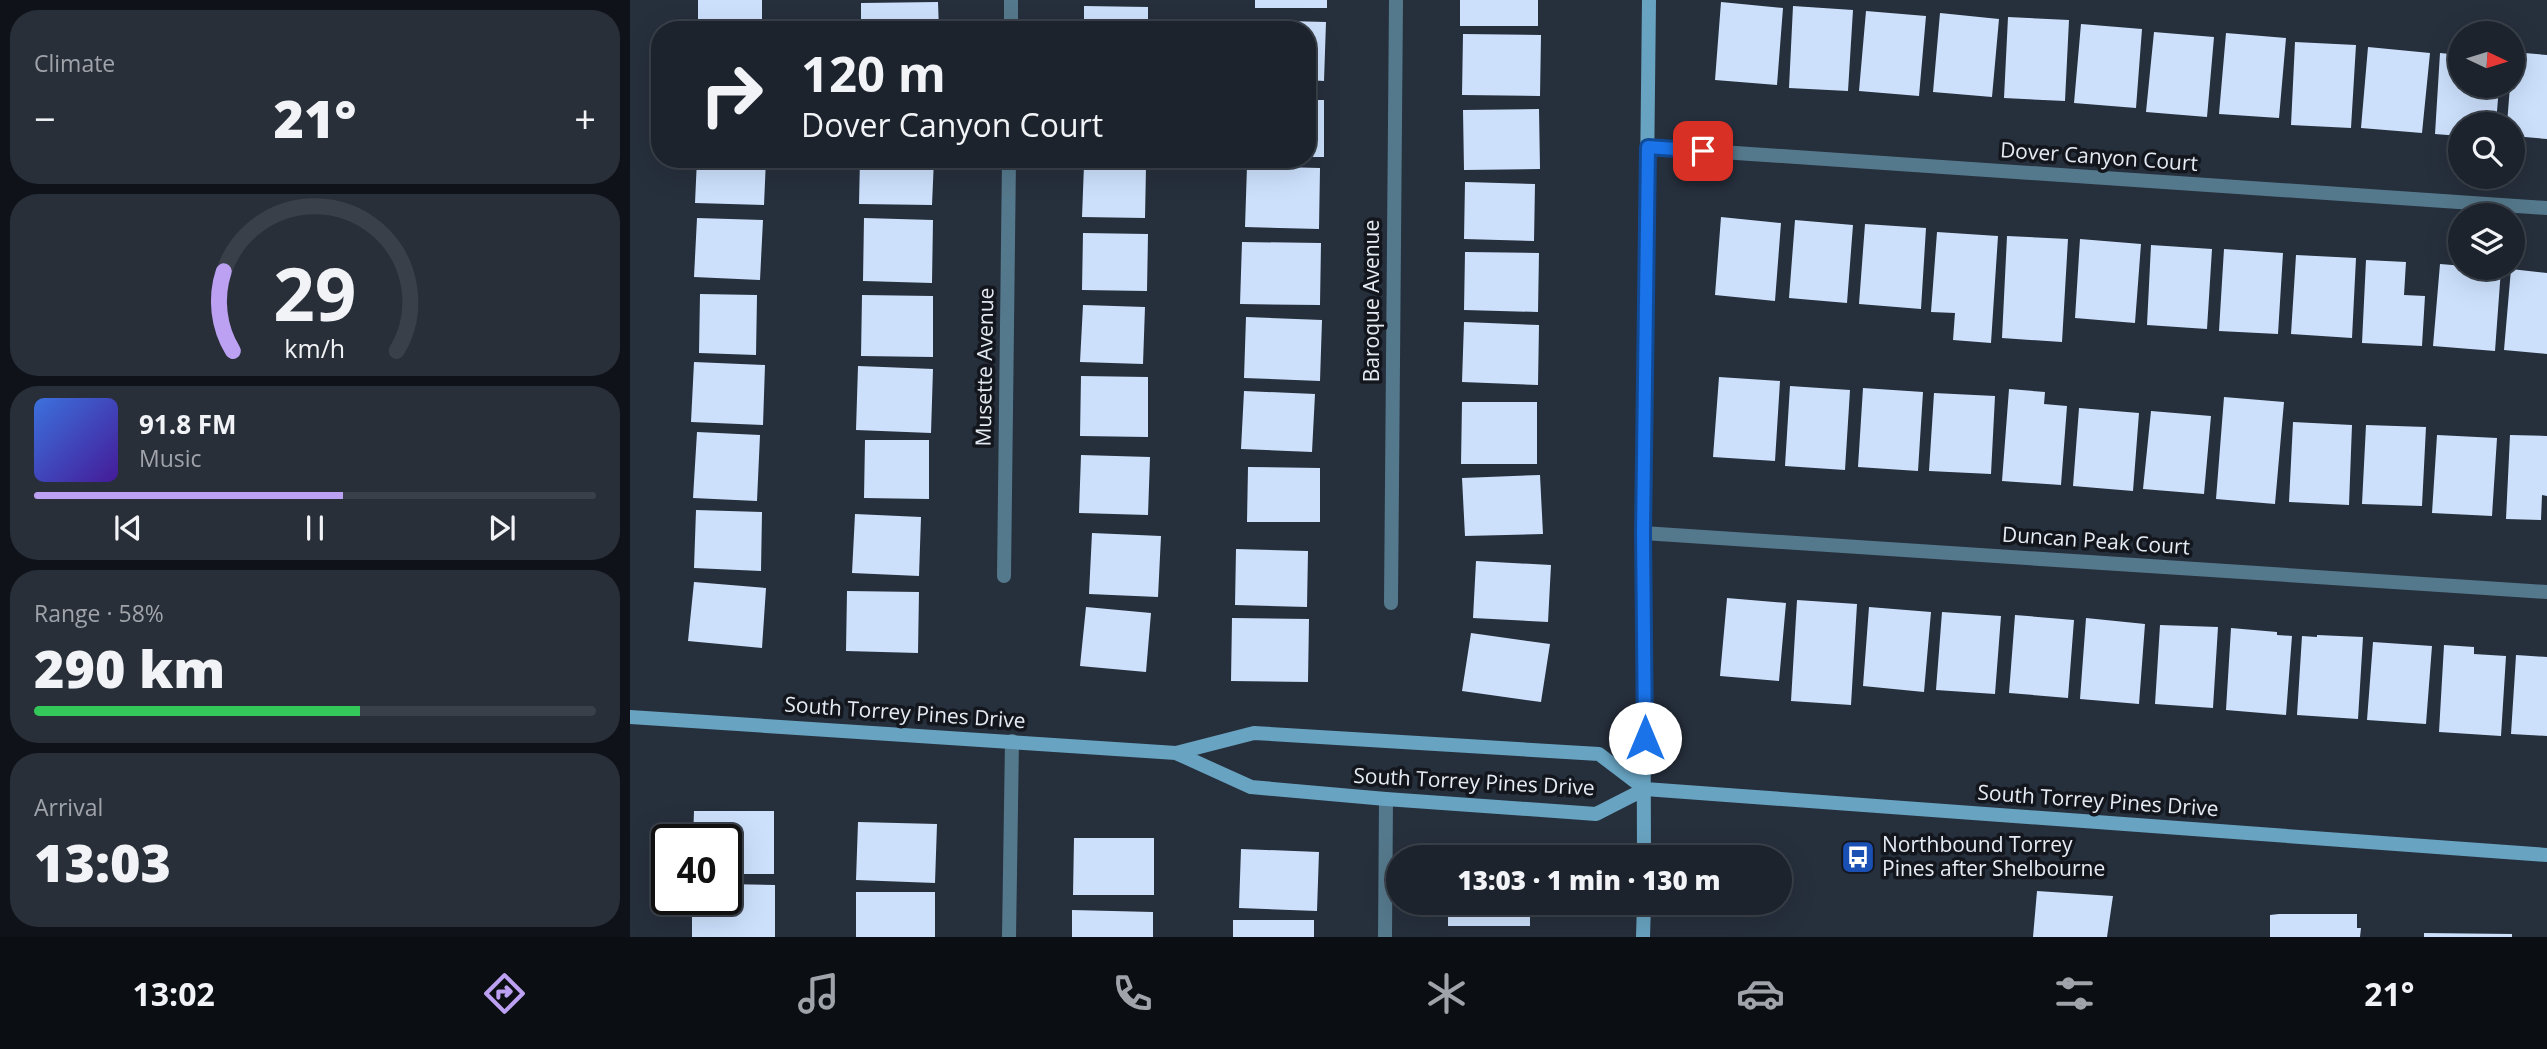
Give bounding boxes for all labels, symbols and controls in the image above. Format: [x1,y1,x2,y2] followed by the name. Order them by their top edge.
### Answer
[2448,21,2525,98] north arrow
[2448,21,2525,280] map controls
[801,40,946,106] text: 120 m
[34,47,115,79] text: Climate
[686,49,777,140] icon: right
[274,82,356,153] text: 21°
[34,92,56,144] text: −
[574,92,596,144] text: +
[801,103,1103,146] text: Dover Canyon Court
[2448,112,2525,189] button: search
[1673,121,1733,181] pin
[1684,132,1722,170] icon: arrive
[1999,135,2199,177] street label: Dover Canyon Court
[2448,203,2525,280] button: layers
[1357,220,1385,382] street label: Baroque Avenue
[273,243,357,342] text: 29
[969,287,999,447] street label: Musette Avenue
[285,331,345,365] text: km/h
[139,406,237,442] text: 91.8 FM
[139,442,202,474] text: Music
[109,509,147,547] icon: previous
[296,509,334,547] icon: pause
[483,509,521,547] icon: next
[2001,519,2191,561] street label: Duncan Peak Court
[34,597,164,629] text: Range · 58%
[34,632,225,703] text: 290 km
[784,690,1026,734] street label: South Torrey Pines Drive
[1608,701,1682,775] position arrow
[1353,761,1595,801] street label: South Torrey Pines Drive
[1977,778,2219,822] street label: South Torrey Pines Drive
[34,791,103,823] text: Arrival
[651,824,742,915] speed limit sign: 40
[34,826,171,897] text: 13:03
[1882,830,2105,882] place label: Northbound Torrey Pines after Shelbourne
[1839,838,1877,876] bus stop icon: Northbound Torrey Pines after Shelbourne
[1458,862,1720,898] text: 13:03 · 1 min · 130 m
[480,969,529,1018] icon: directions
[794,969,843,1018] icon: music
[1108,969,1157,1018] icon: phone
[1422,969,1471,1018] icon: climate
[1736,969,1785,1018] icon: car
[2050,969,2099,1018] icon: filters
[133,972,215,1015] text: 13:02
[2364,972,2414,1015] text: 21°

